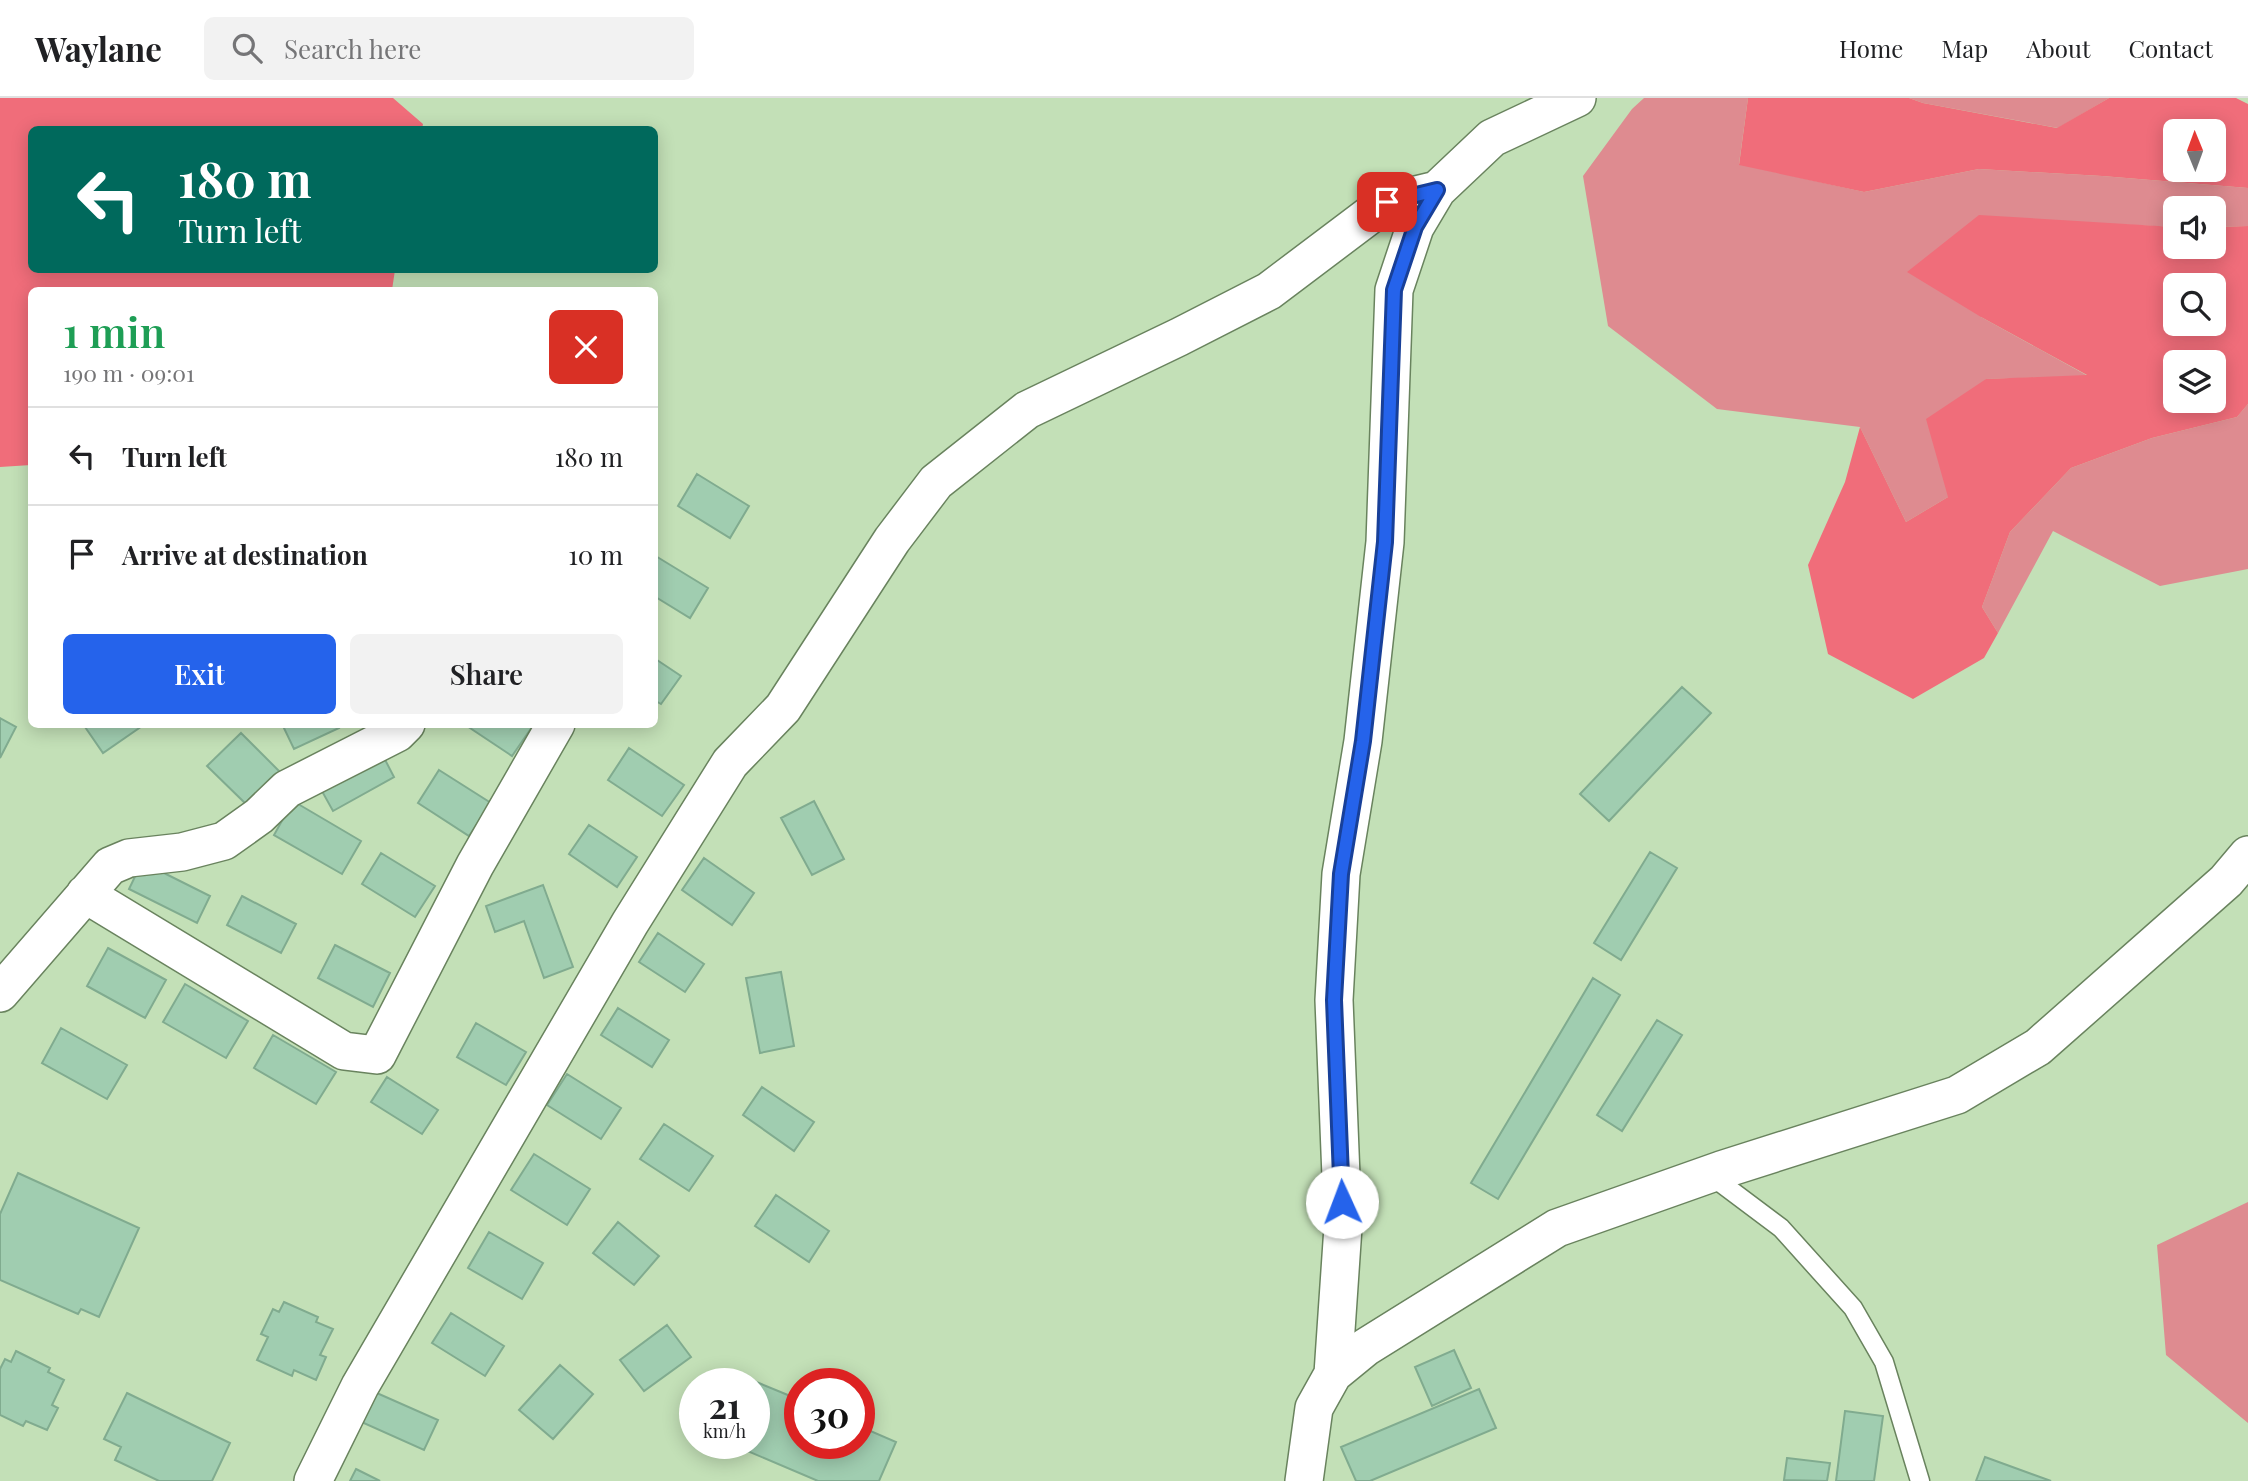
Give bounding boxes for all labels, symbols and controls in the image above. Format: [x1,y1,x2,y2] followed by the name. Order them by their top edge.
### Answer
[204,17,694,80] search box
[35,26,162,70] text: Waylane
[228,29,266,67] icon: search
[284,31,421,66] text: Search here
[1839,32,1903,64] text: Home
[1941,32,1988,64] text: Map
[2026,32,2090,64] text: About
[2128,32,2213,64] text: Contact
[2163,119,2226,182] north arrow
[2163,119,2226,413] map controls
[178,145,312,210] text: 180 m
[63,154,154,245] icon: left
[1357,172,1417,232] pin
[1368,183,1406,221] icon: arrive
[2163,196,2226,259] button: sound
[178,208,302,251] text: Turn left
[2163,273,2226,336] button: search
[63,303,165,359] text: 1 min
[549,310,623,384] button: close
[2163,350,2226,413] button: layers
[63,357,195,388] text: 190 m · 09:01
[63,437,101,475] icon: left
[122,439,227,474] text: Turn left
[555,439,623,474] text: 180 m
[63,535,101,573] icon: arrive
[122,537,368,572] text: Arrive at destination
[568,537,623,572] text: 10 m
[63,634,336,714] button: Exit
[350,634,623,714] button: Share
[1305,1165,1379,1239] position arrow
[784,1368,875,1459] speed limit sign: 30
[709,1381,740,1428] text: 21
[703,1419,746,1443] text: km/h

